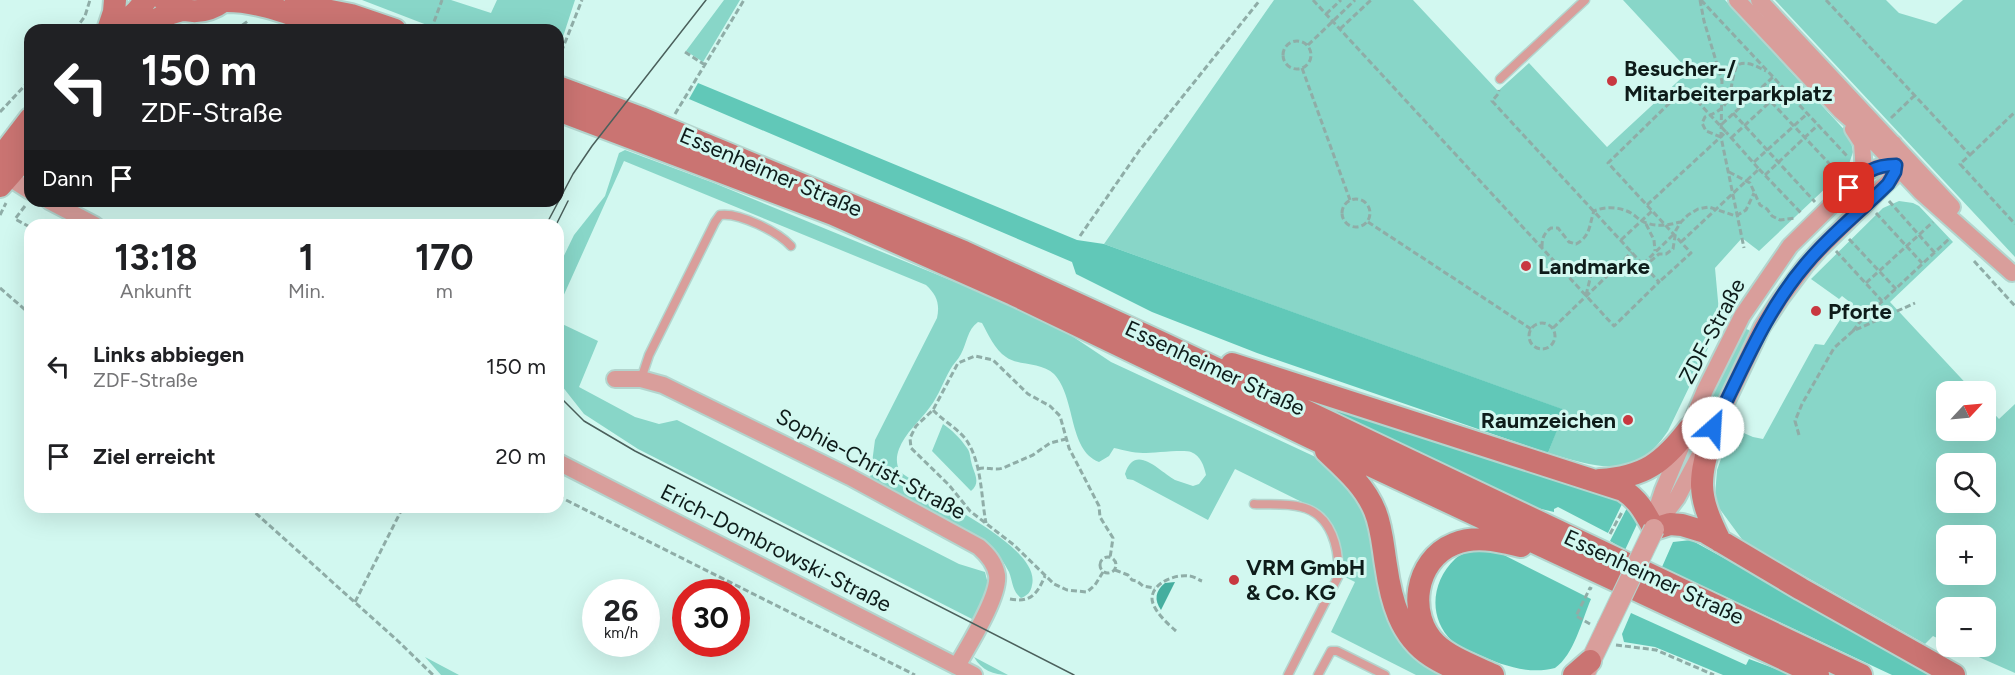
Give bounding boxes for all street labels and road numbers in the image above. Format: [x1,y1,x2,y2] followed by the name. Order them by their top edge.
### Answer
[676,121,866,223] street label: Essenheimer Straße
[1673,274,1751,388] street label: ZDF-Straße
[1121,314,1309,422] street label: Essenheimer Straße
[771,403,971,525] street label: Sophie-Christ-Straße
[656,478,896,618] street label: Erich-Dombrowski-Straße
[1560,523,1748,631] street label: Essenheimer Straße

